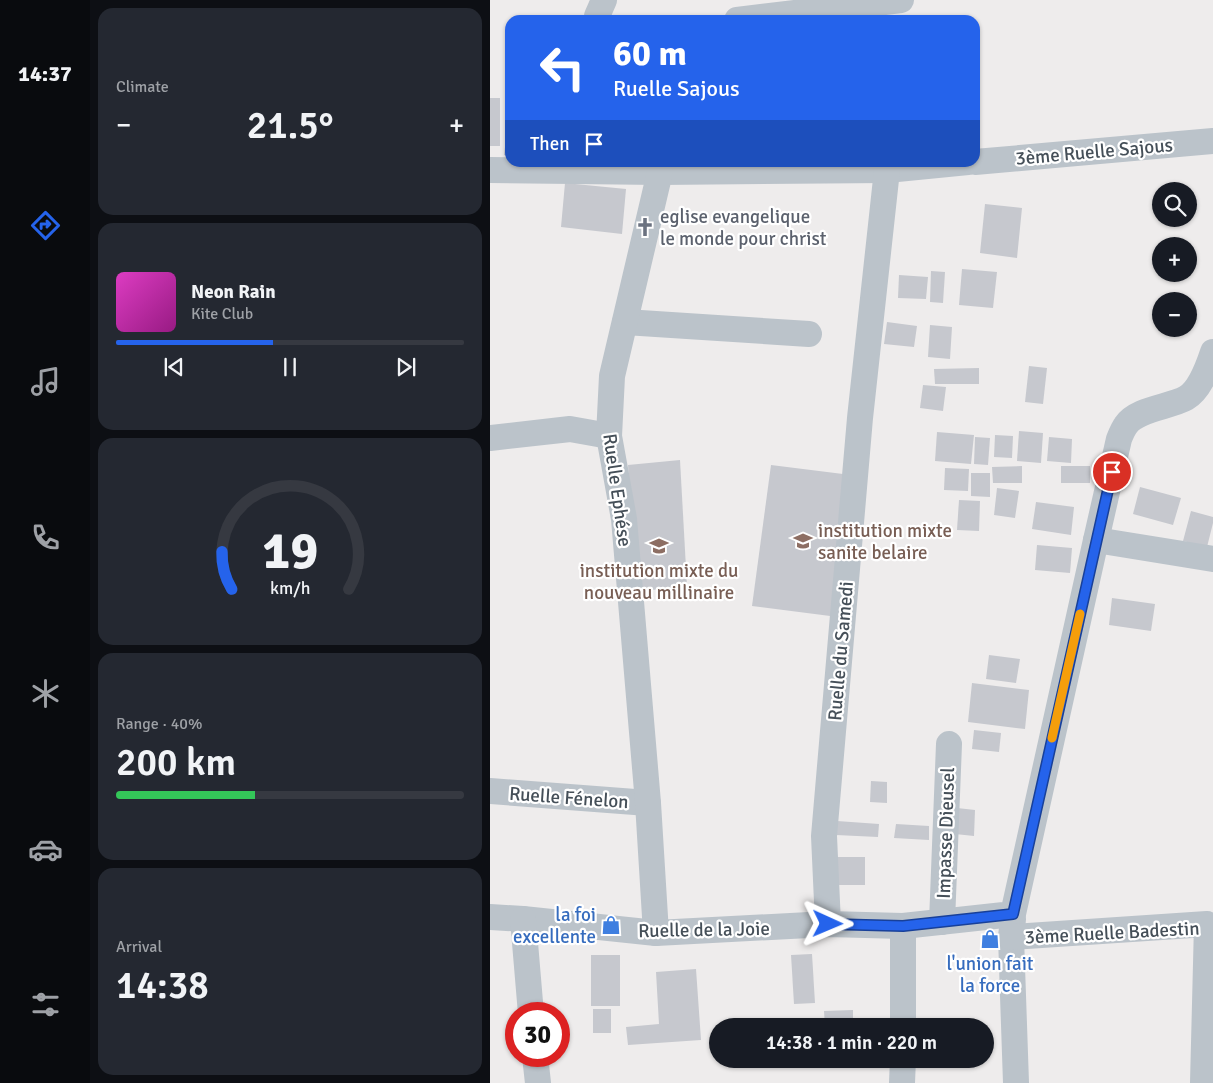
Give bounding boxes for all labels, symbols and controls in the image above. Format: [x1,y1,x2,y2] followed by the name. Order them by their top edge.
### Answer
[613,32,687,75] text: 60 m
[530,35,595,100] icon: left
[18,60,72,87] text: 14:37
[613,75,740,102] text: Ruelle Sajous
[116,77,169,97] text: Climate
[247,102,333,149] text: 21.5°
[116,108,131,142] text: −
[449,108,464,142] text: +
[580,130,608,158] icon: arrive
[530,132,570,156] text: Then
[1014,133,1174,171] street label: 3ème Ruelle Sajous
[1152,182,1197,337] map controls
[1152,182,1197,227] button: search
[660,205,827,251] place label: eglise evangelique le monde pour christ
[28,208,63,243] icon: directions
[634,216,656,238] church icon: eglise evangelique le monde pour christ
[1152,237,1197,282] button: +
[191,280,276,304] text: Neon Rain
[1152,292,1197,337] button: −
[191,304,253,324] text: Kite Club
[160,353,188,381] icon: previous
[276,353,304,381] icon: pause
[392,353,420,381] icon: next
[28,364,63,399] icon: music
[597,432,637,548] street label: Ruelle Ephése
[1091,451,1133,493] pin
[1098,458,1126,486] icon: arrive
[262,519,318,583] text: 19
[818,519,952,565] place label: institution mixte sanite belaire
[28,520,63,555] icon: phone
[792,530,814,552] school or university icon: institution mixte sanite belaire
[648,535,670,557] school or university icon: institution mixte du nouveau millinaire
[580,559,738,605] place label: institution mixte du nouveau millinaire
[270,577,310,599] text: km/h
[823,580,859,722] street label: Ruelle du Samedi
[28,676,63,711] icon: climate
[116,714,202,734] text: Range · 40%
[116,739,236,786] text: 200 km
[932,767,960,899] street label: Impasse Dieusel
[508,782,629,814] street label: Ruelle Fénelon
[28,832,63,867] icon: car
[801,897,853,949] position arrow
[513,903,596,949] place label: la foi excellente
[600,914,622,936] shop icon: la foi excellente
[1024,916,1200,950] street label: 3ème Ruelle Badestin
[638,917,770,943] street label: Ruelle de la Joie
[979,928,1001,950] shop icon: l'union fait la force
[116,937,162,957] text: Arrival
[947,952,1034,998] place label: l'union fait la force
[116,962,209,1009] text: 14:38
[28,987,63,1022] icon: filters
[505,1002,570,1067] speed limit sign: 30
[766,1031,937,1055] text: 14:38 · 1 min · 220 m

